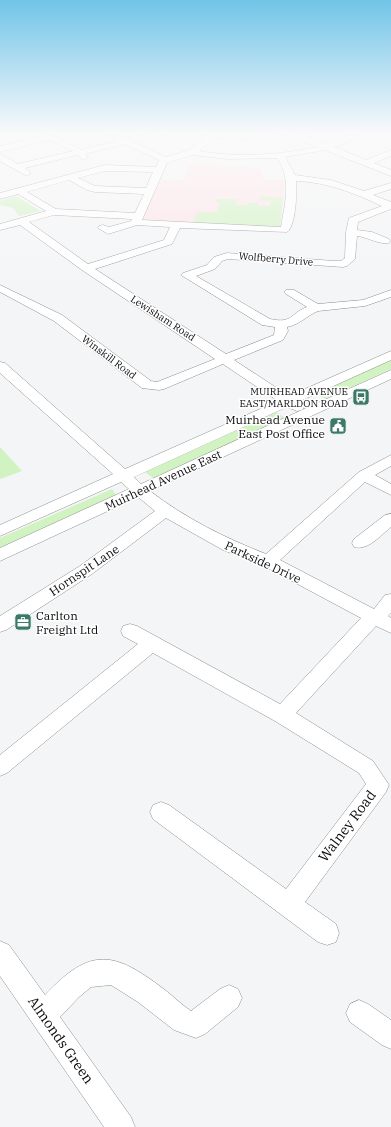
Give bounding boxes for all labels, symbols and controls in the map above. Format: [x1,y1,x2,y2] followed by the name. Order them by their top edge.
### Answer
[238,249,314,269] street label: Wolfberry Drive
[128,292,198,344] street label: Lewisham Road
[79,332,139,382] street label: Winskill Road
[239,385,348,410] place label: MUIRHEAD AVENUE EAST/MARLDON ROAD
[351,387,371,407] bus stop icon: MUIRHEAD AVENUE EAST/MARLDON ROAD
[225,412,325,441] place label: Muirhead Avenue East Post Office
[328,416,348,436] public building icon: Muirhead Avenue East Post Office
[102,446,224,514] street label: Muirhead Avenue East
[222,538,304,586] street label: Parkside Drive
[46,541,122,599] street label: Hornspit Lane
[36,608,98,637] place label: Carlton Freight Ltd
[13,612,33,632] office icon: Carlton Freight Ltd
[314,786,380,865] street label: Walney Road
[24,993,98,1087] street label: Almonds Green

